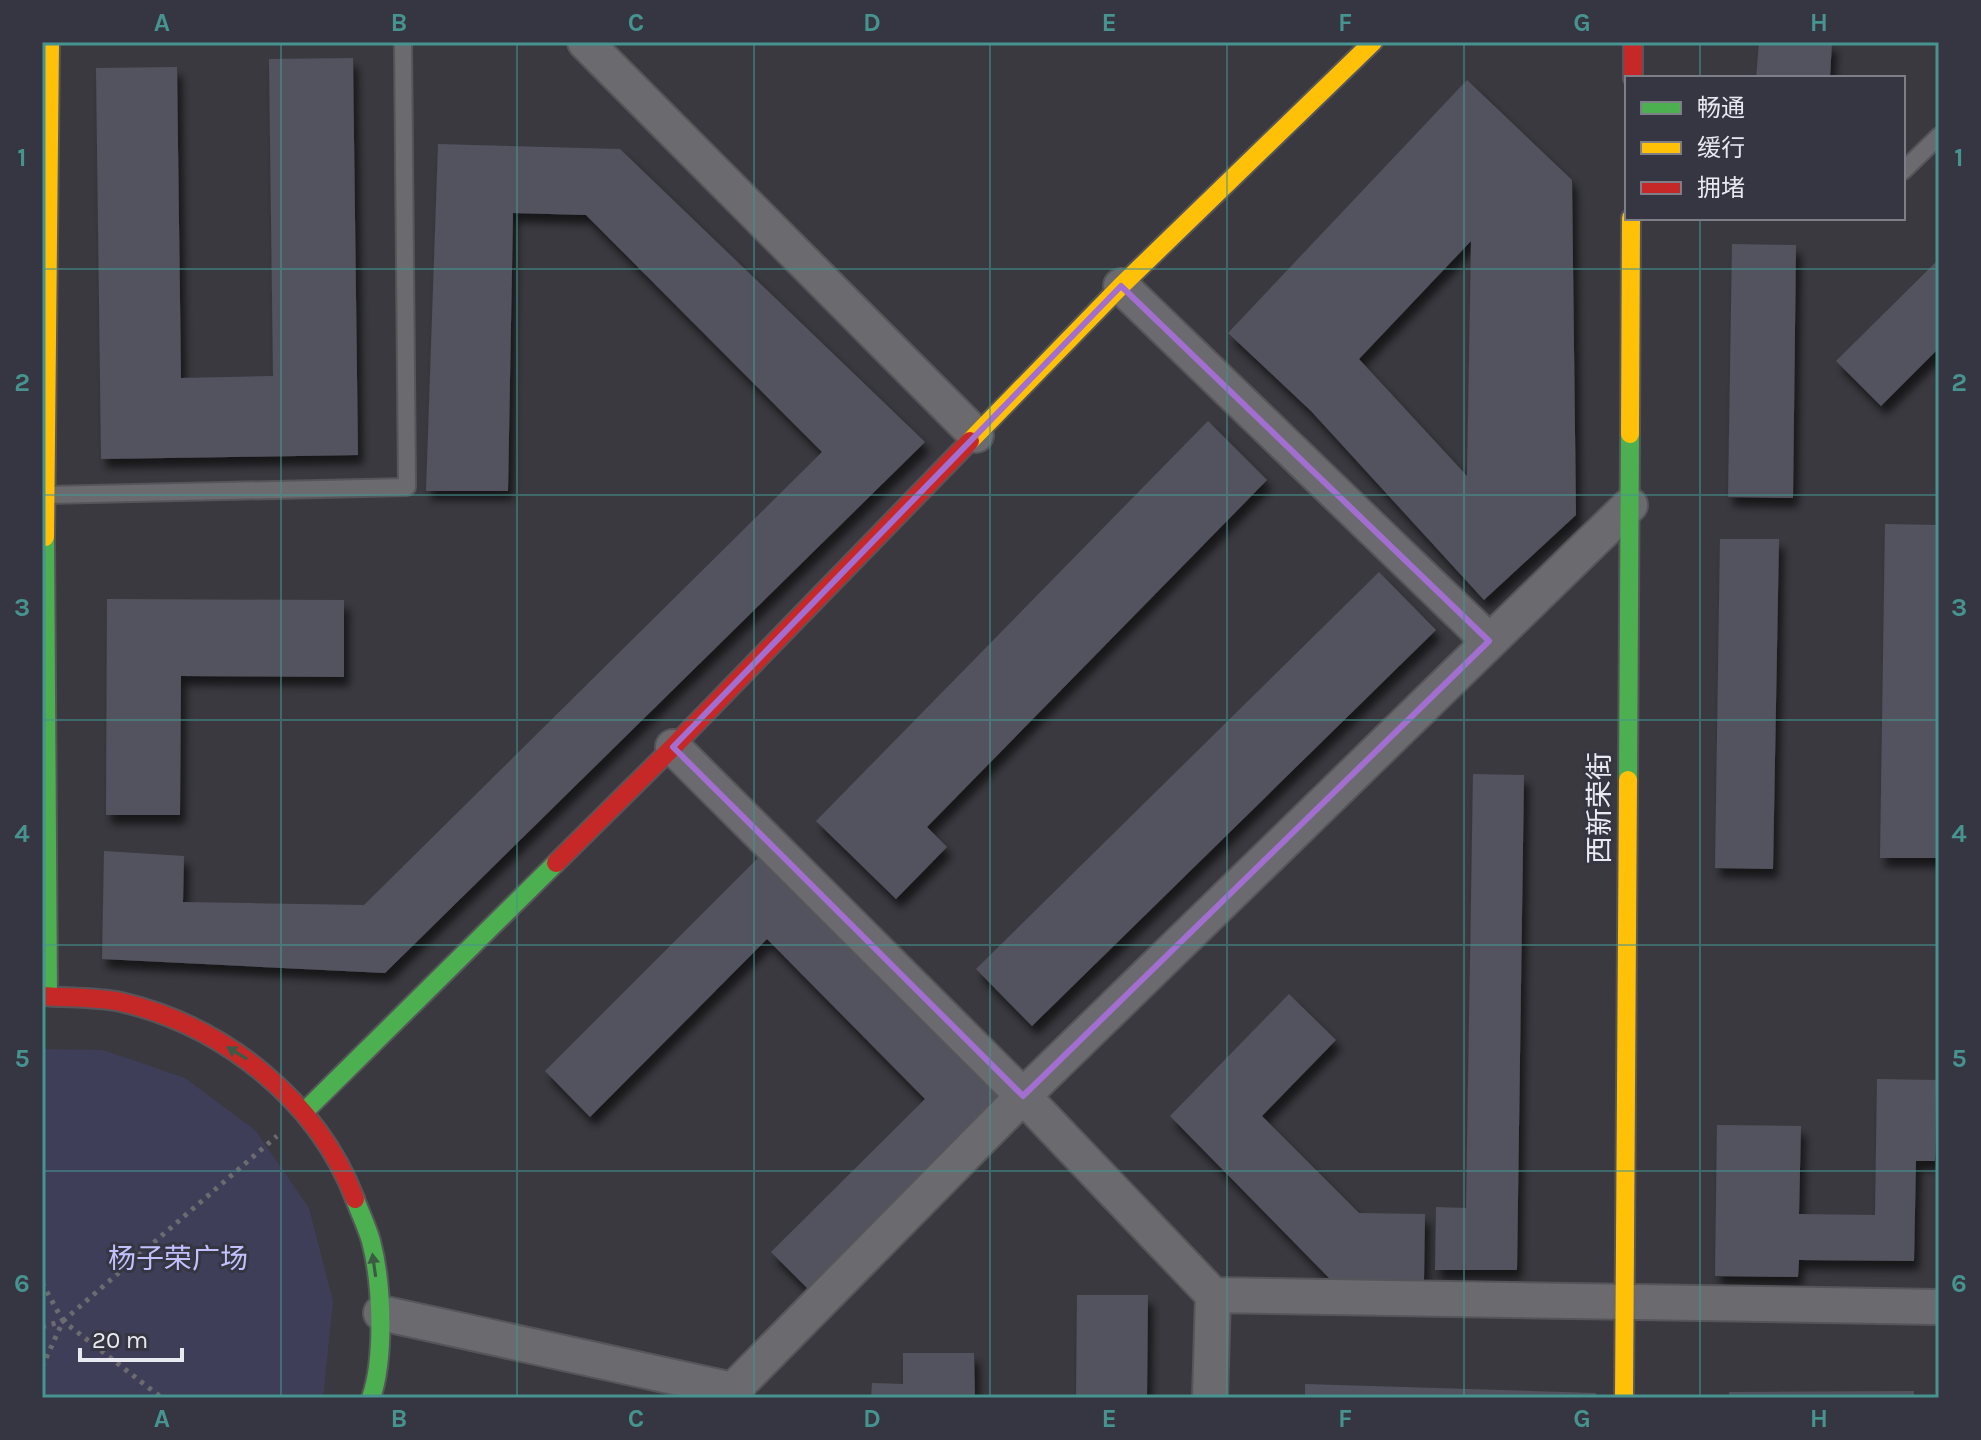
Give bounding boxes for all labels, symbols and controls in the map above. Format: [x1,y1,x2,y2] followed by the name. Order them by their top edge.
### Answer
[154,7,170,38] text: A
[391,7,407,38] text: B
[628,7,644,38] text: C
[863,7,881,38] text: D
[1101,7,1117,38] text: E
[1338,7,1352,38] text: F
[1573,7,1591,38] text: G
[1810,7,1828,38] text: H
[1625,76,1905,220] legend
[1697,94,1745,122] text: 畅通
[1697,134,1745,162] text: 缓行
[17,142,27,173] text: 1
[1954,142,1964,173] text: 1
[1697,174,1745,202] text: 拥堵
[14,367,30,398] text: 2
[1951,367,1967,398] text: 2
[14,592,30,623] text: 3
[1951,592,1967,623] text: 3
[1583,752,1616,864] street label: 西新荣街
[14,818,30,849] text: 4
[1951,818,1967,849] text: 4
[14,1043,30,1074] text: 5
[1951,1043,1967,1074] text: 5
[226,1047,248,1061] one-way arrow
[108,1242,248,1275] park label: 杨子荣广场
[367,1252,380,1277] one-way arrow
[14,1268,30,1299] text: 6
[1951,1268,1967,1299] text: 6
[80,1312,182,1362] scale bar
[92,1326,148,1354] text: 20 m
[154,1403,170,1434] text: A
[391,1403,407,1434] text: B
[628,1403,644,1434] text: C
[863,1403,881,1434] text: D
[1101,1403,1117,1434] text: E
[1338,1403,1352,1434] text: F
[1573,1403,1591,1434] text: G
[1810,1403,1828,1434] text: H

